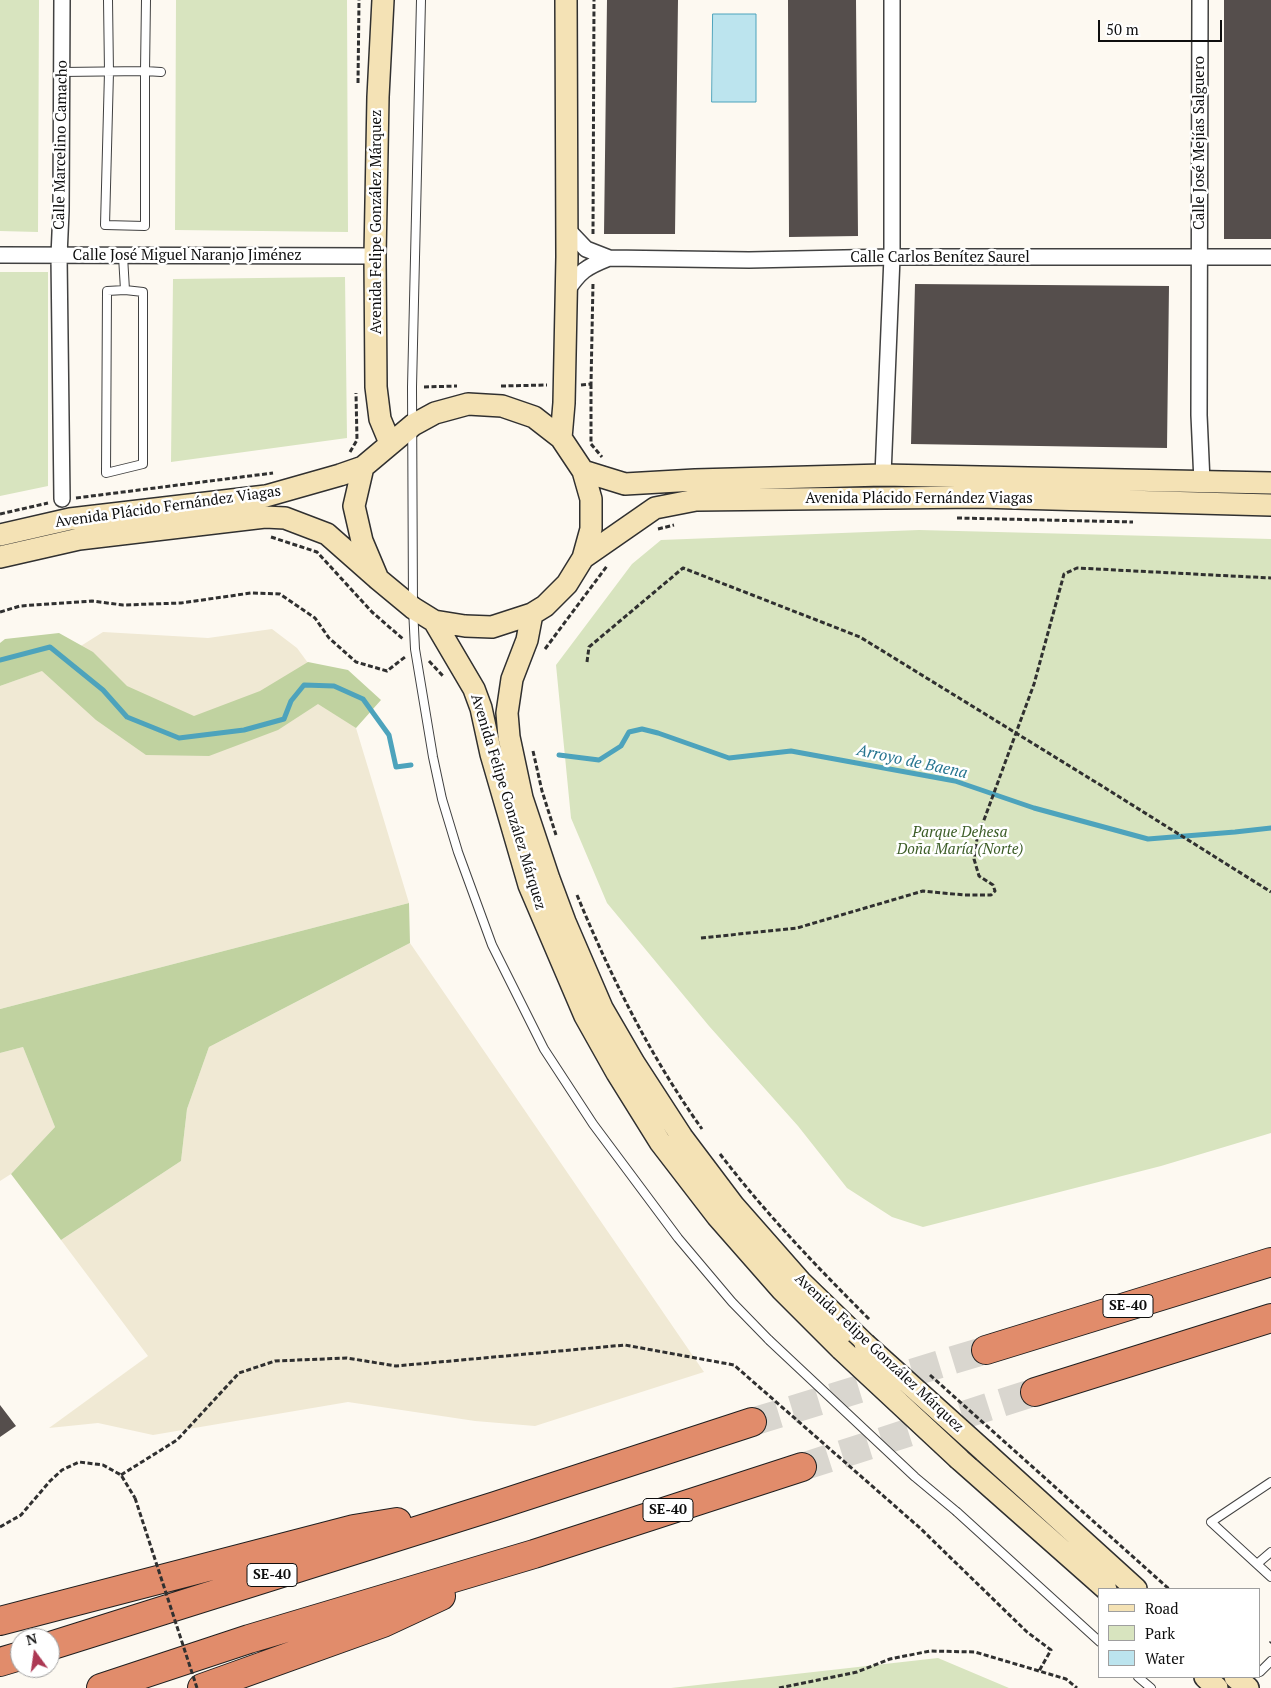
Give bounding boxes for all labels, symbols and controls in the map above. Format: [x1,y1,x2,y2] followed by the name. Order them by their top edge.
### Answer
[1101,10,1225,42] scale bar
[1106,19,1139,39] text: 50 m
[1191,56,1209,230] street label: Calle José Mejías Salguero
[51,60,71,230] street label: Calle Marcelino Camacho
[368,110,386,334] street label: Avenida Felipe González Márquez
[72,247,302,265] street label: Calle José Miguel Naranjo Jiménez
[850,249,1030,267] street label: Calle Carlos Benítez Saurel
[54,482,282,532] street label: Avenida Plácido Fernández Viagas
[805,490,1033,508] street label: Avenida Plácido Fernández Viagas
[467,692,549,912] street label: Avenida Felipe González Márquez
[855,741,969,783] water label: Arroyo de Baena
[897,824,1023,859] park label: Parque Dehesa Doña María (Norte)
[791,1270,967,1436] street label: Avenida Felipe González Márquez
[1103,1294,1153,1318] road number: SE-40
[643,1498,693,1522] road number: SE-40
[247,1564,297,1586] road number: SE-40
[1098,1588,1261,1678] legend
[1145,1598,1178,1618] text: Road
[1145,1623,1175,1643] text: Park
[10,1628,60,1678] north arrow
[24,1628,39,1649] text: N
[1145,1648,1184,1668] text: Water

